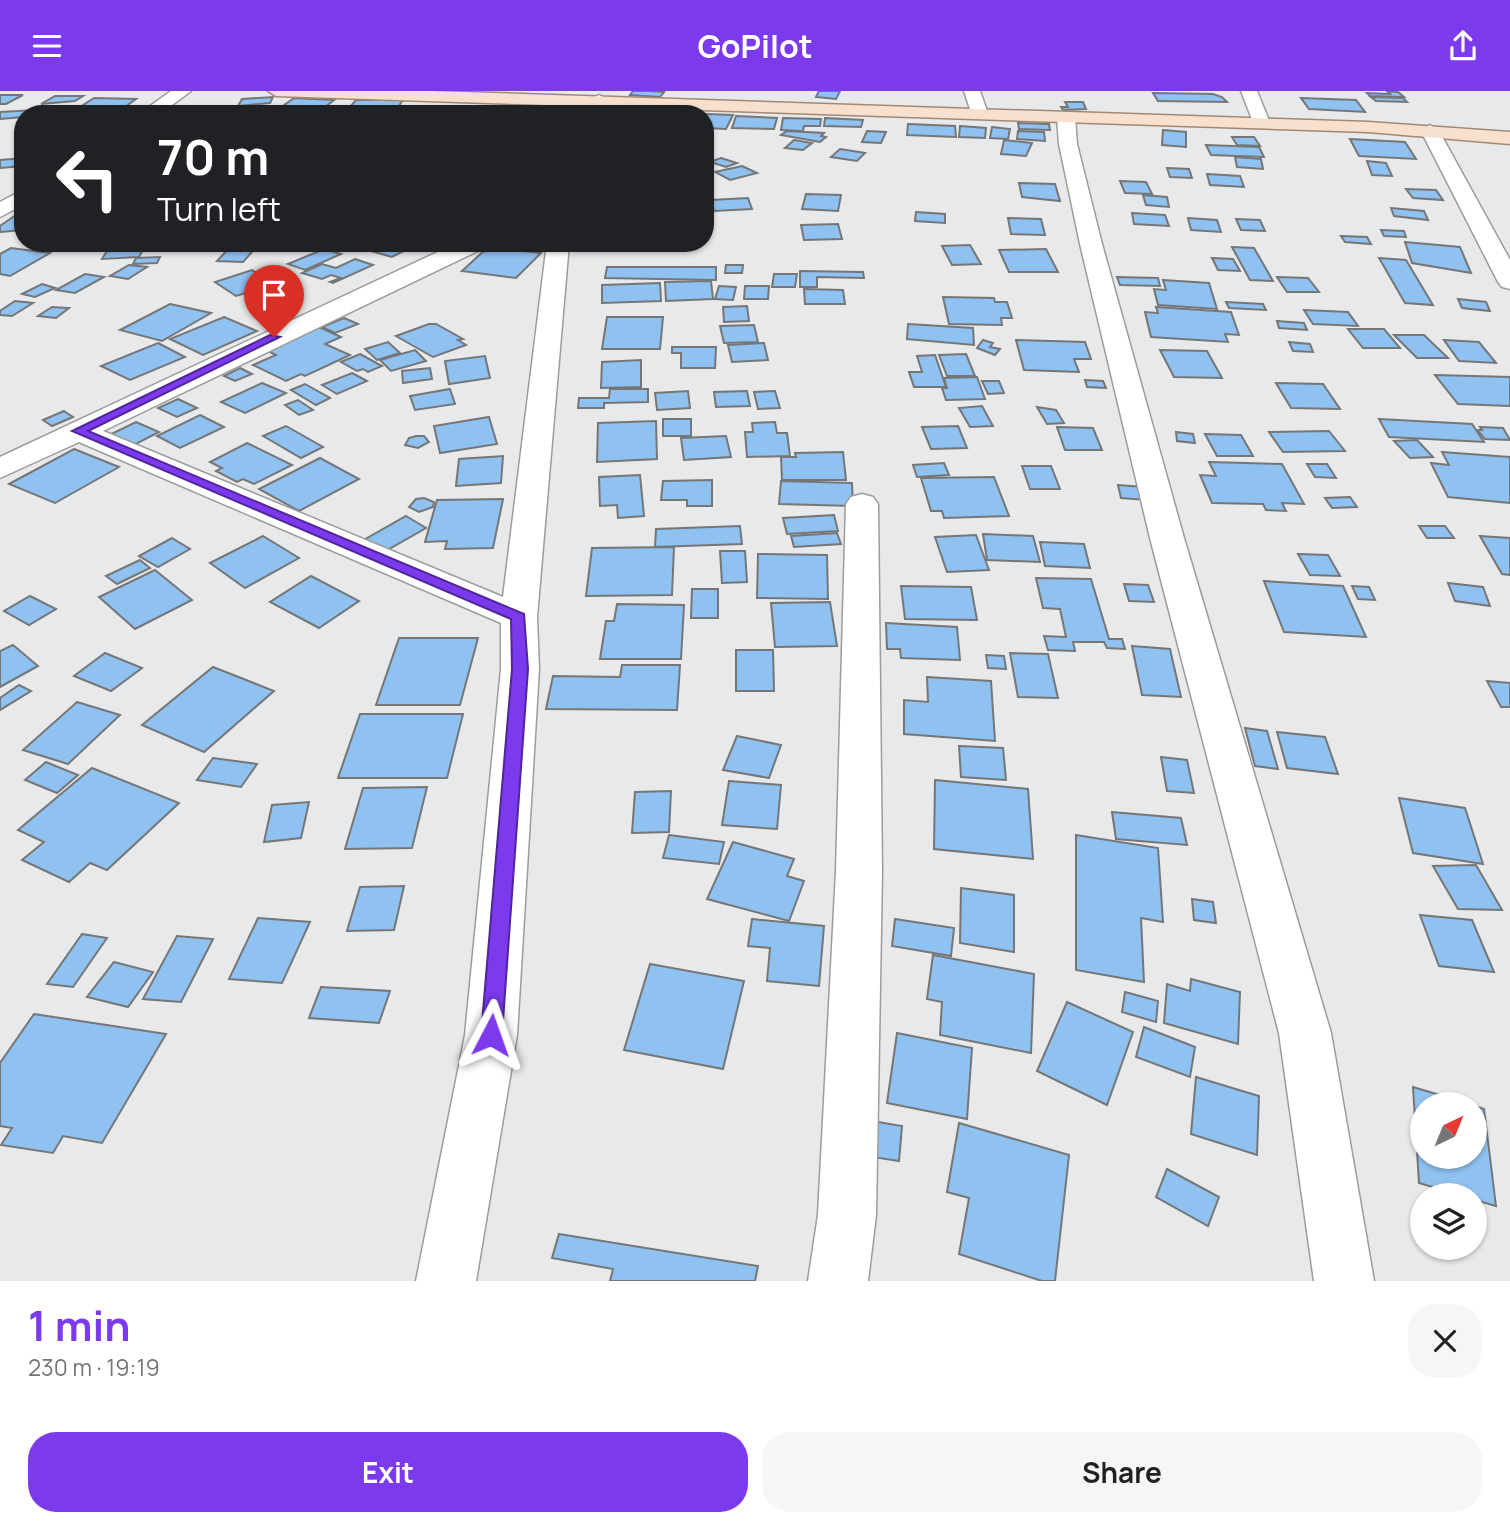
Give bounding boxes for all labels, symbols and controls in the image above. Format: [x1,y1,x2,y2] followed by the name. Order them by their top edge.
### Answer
[697,24,813,68] text: GoPilot
[28,27,66,65] icon: menu
[1444,27,1482,65] icon: share
[157,123,269,190] text: 70 m
[42,133,133,224] icon: left
[157,187,281,231] text: Turn left
[244,265,304,337] pin
[255,276,293,314] icon: arrive
[454,998,528,1072] position arrow
[1410,1092,1488,1169] north arrow
[1410,1092,1487,1260] map controls
[1410,1183,1487,1260] button: layers
[28,1296,131,1354] text: 1 min
[1408,1304,1482,1378] button: close
[28,1351,160,1383] text: 230 m · 19:19
[28,1432,748,1512] button: Exit
[762,1432,1482,1512] button: Share

